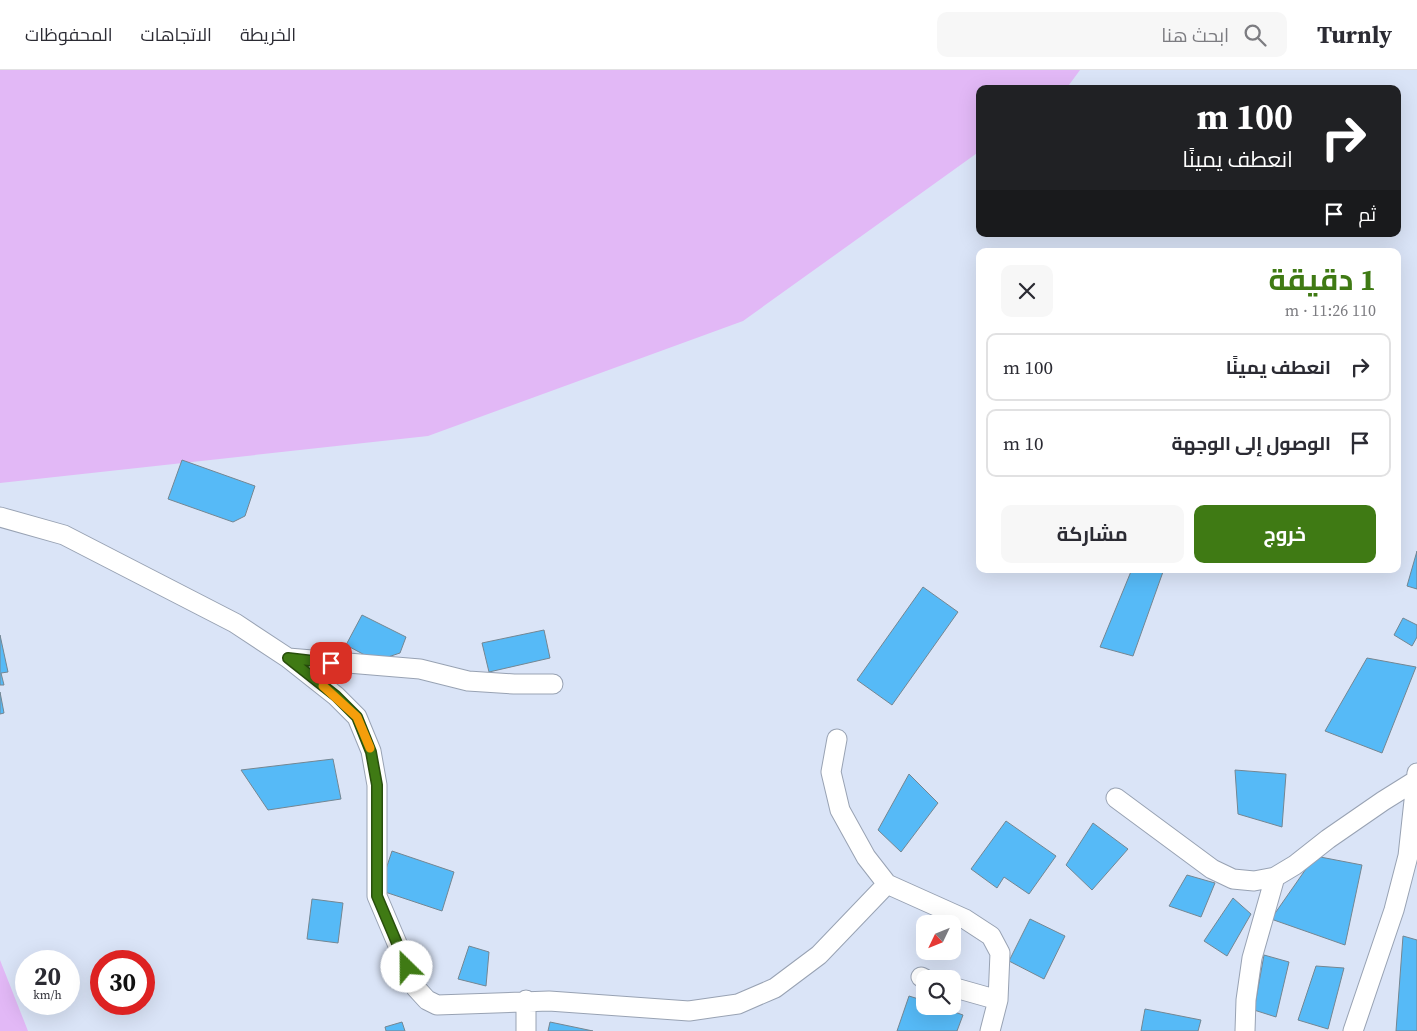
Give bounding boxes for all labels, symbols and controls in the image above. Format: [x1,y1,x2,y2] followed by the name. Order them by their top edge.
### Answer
[937,12,1287,57] search box
[1317,18,1392,51] text: Turnly
[1241,21,1269,49] icon: search
[25,22,113,47] text: المحفوظات
[141,22,212,47] text: الاتجاهات
[240,22,296,47] text: الخريطة
[1161,22,1229,48] text: ابحث هنا
[1197,93,1293,141] text: 100 m
[1311,105,1376,170] icon: right
[1182,144,1293,174] text: انعطف يمينًا
[1320,200,1348,228] icon: arrive
[1358,201,1376,227] text: ثم
[1269,259,1376,300] text: 1 دقيقة
[1001,265,1053,317] button: close
[1285,299,1376,321] text: 110 m · 11:26
[1346,353,1374,381] icon: right
[1003,354,1053,380] text: 100 m
[1226,354,1331,380] text: انعطف يمينًا
[1346,429,1374,457] icon: arrive
[1003,430,1044,456] text: 10 m
[1171,430,1331,456] text: الوصول إلى الوجهة
[1001,505,1184,563] button: مشاركة
[1194,505,1376,563] button: خروج
[310,642,352,684] pin
[317,649,345,677] icon: arrive
[916,915,961,960] north arrow
[916,915,961,1015] map controls
[380,940,432,992] position arrow
[90,950,155,1015] speed limit sign: 30
[34,959,61,993] text: 20
[916,970,961,1015] button: search
[33,987,62,1003] text: km/h

